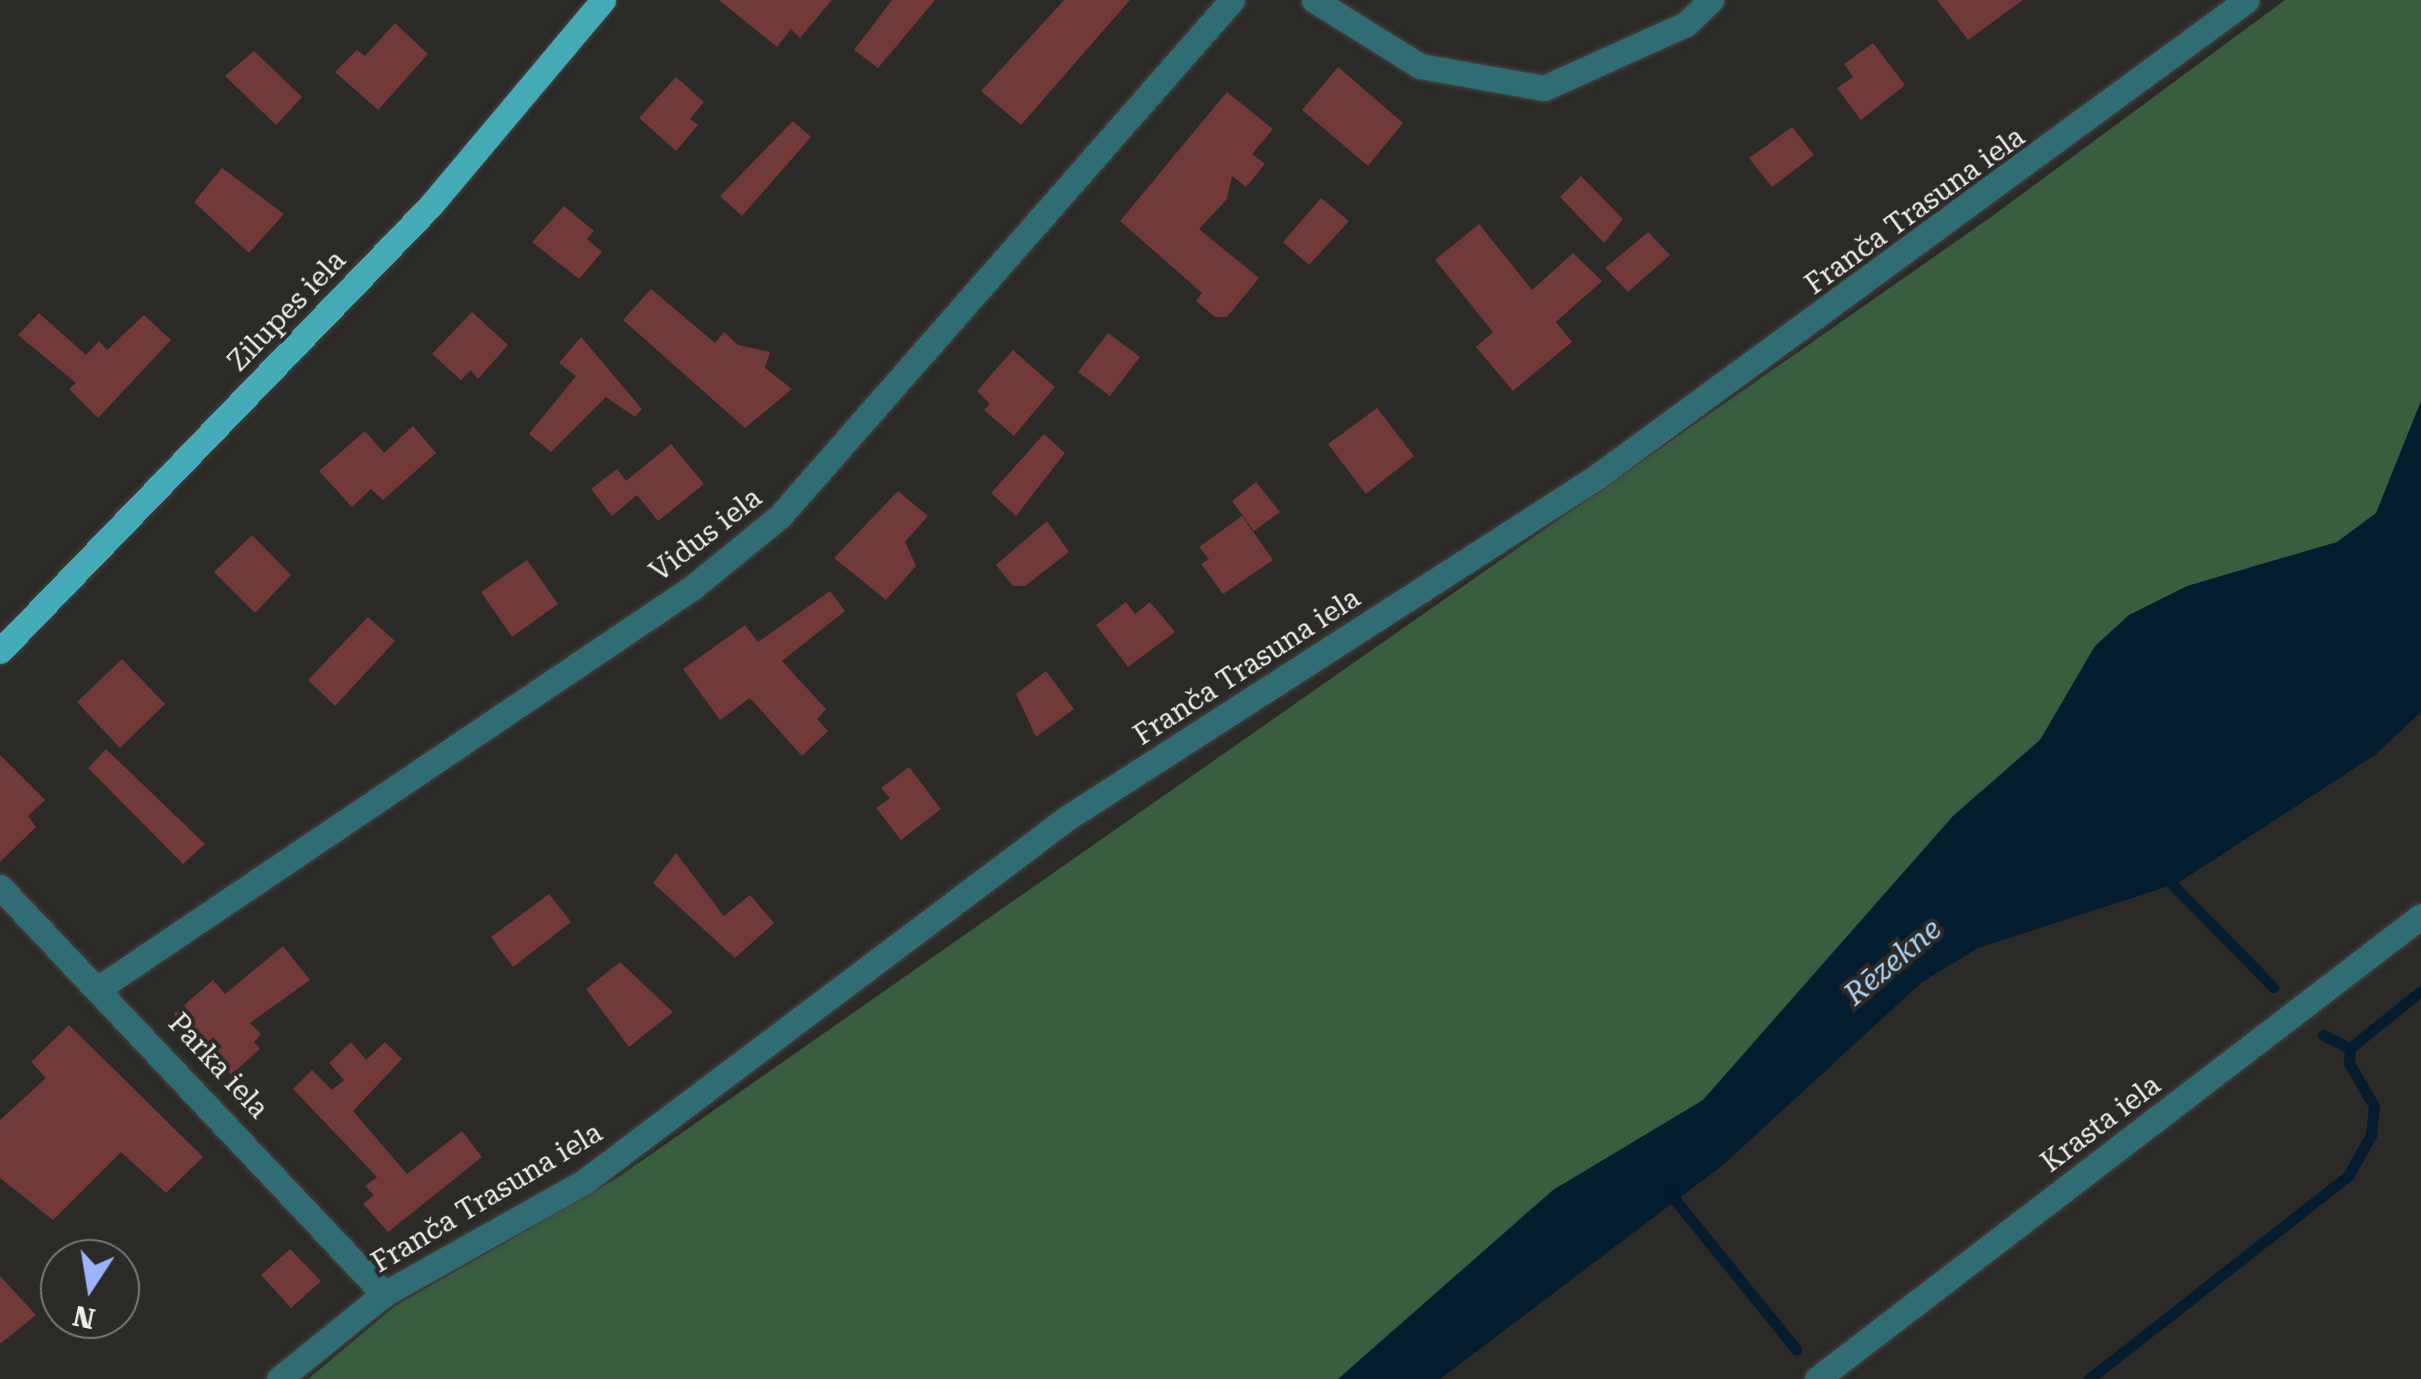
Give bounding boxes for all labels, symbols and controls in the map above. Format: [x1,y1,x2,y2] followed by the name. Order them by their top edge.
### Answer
[1799,120,2031,302] street label: Franča Trasuna iela
[221,244,353,378] street label: Zilupes iela
[644,481,768,589] street label: Vidus iela
[1128,581,1366,753] street label: Franča Trasuna iela
[1837,911,1949,1013] water label: Rēzekne
[161,1007,275,1125] street label: Parka iela
[2035,1068,2167,1180] street label: Krasta iela
[366,1116,608,1280] street label: Franča Trasuna iela
[40,1239,140,1339] north arrow
[70,1298,98,1335] text: N

